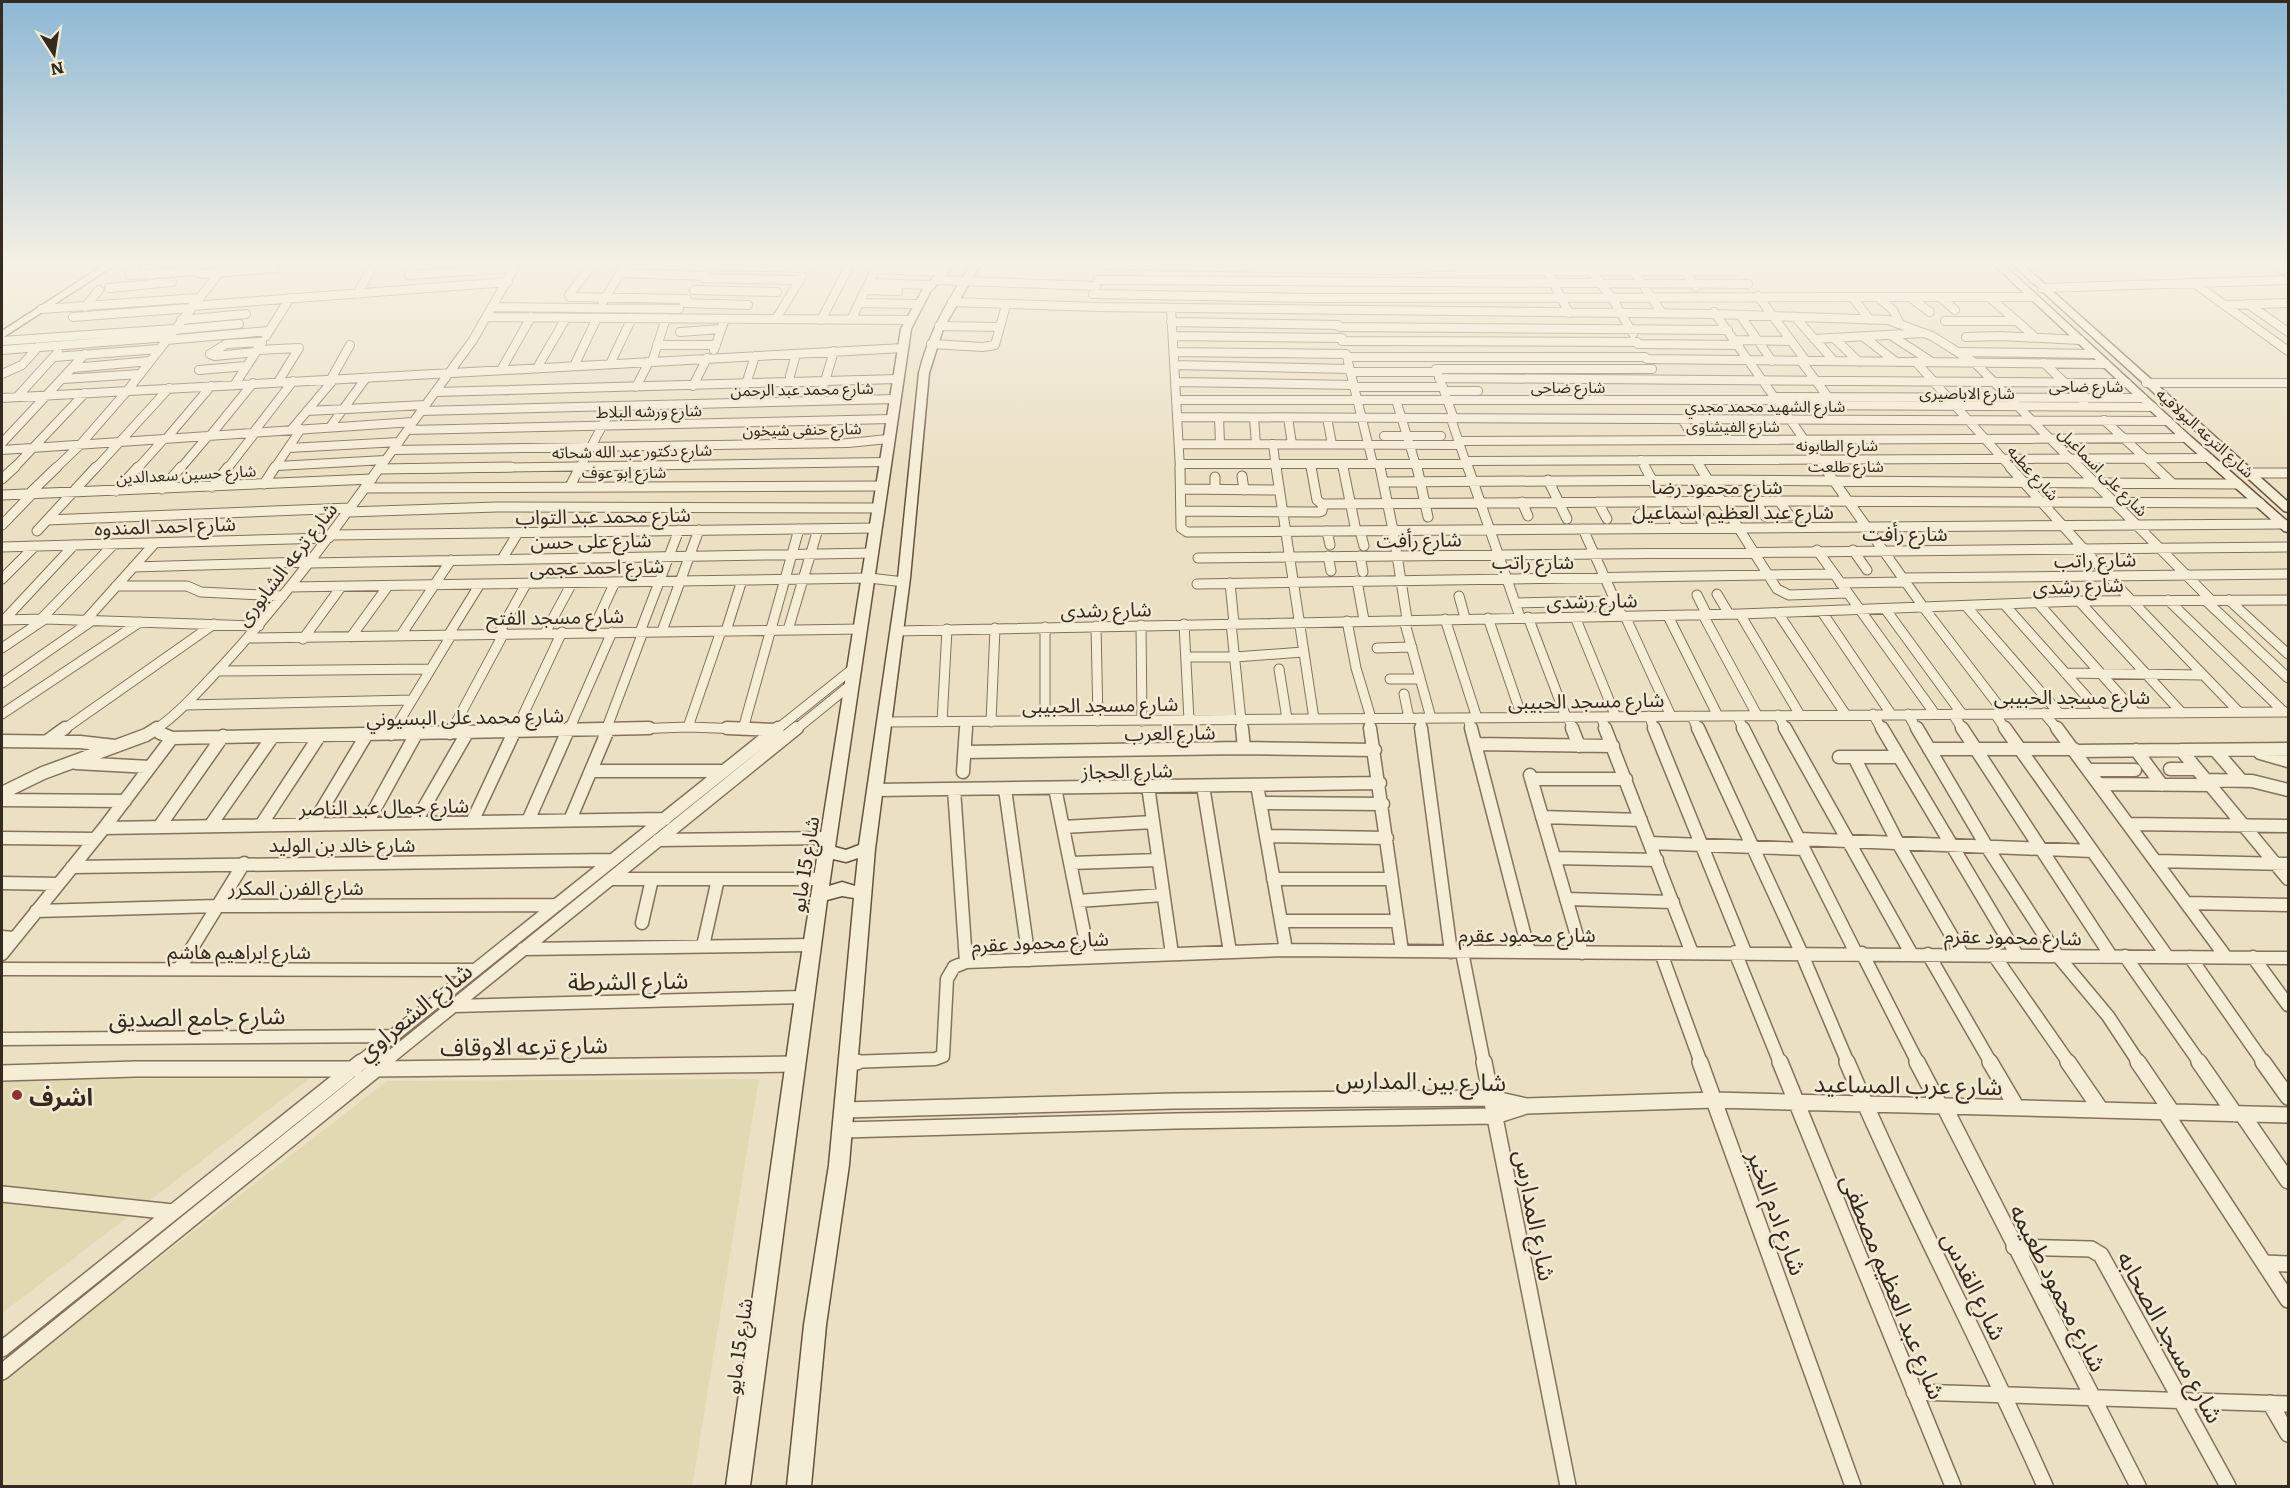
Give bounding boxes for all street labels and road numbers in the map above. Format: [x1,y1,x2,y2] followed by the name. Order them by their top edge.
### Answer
[2049,373,2123,399] street label: شارع ضاحى
[1531,374,1605,400] street label: شارع ضاحى
[730,375,874,403] street label: شارع محمد عبد الرحمن
[1919,380,2015,406] street label: شارع الاباصيرى
[2150,381,2260,484] street label: شارع الترعه البولاقيه
[1685,393,1845,419] street label: شارع الشهيد محمد مجدي
[596,397,702,425] street label: شارع ورشه البلاط
[1686,413,1780,439] street label: شارع الفيشاوى
[742,415,862,443] street label: شارع حنفى شيخون
[2052,421,2154,523] street label: شارع على اسماعيل
[1796,432,1878,458] street label: شارع الطابونه
[552,437,712,465] street label: شارع دكتور عبد الله شحاته
[2001,439,2066,506] street label: شارع عطيه
[1808,453,1884,479] street label: شارع طلعت
[115,457,257,491] street label: شارع حسين سعدالدين
[582,459,666,485] street label: شارع ابو عوف
[1651,470,1783,502] street label: شارع محمود رضا
[227,495,345,633] street label: شارع ترعه الشابورى
[1632,495,1834,527] street label: شارع عبد العظيم اسماعيل
[515,497,691,533] street label: شارع محمد عبد التواب
[94,507,236,543] street label: شارع احمد المندوه
[1862,517,1948,549] street label: شارع رأفت
[1376,522,1462,556] street label: شارع رأفت
[530,523,652,557] street label: شارع على حسن
[2054,542,2137,576] street label: شارع راتب
[1492,545,1574,577] street label: شارع راتب
[529,549,665,583] street label: شارع احمد عجمى
[2032,567,2124,603] street label: شارع رشدى
[1546,583,1638,617] street label: شارع رشدى
[1060,592,1152,626] street label: شارع رشدى
[486,599,624,633] street label: شارع مسجد الفتح
[1994,680,2150,712] street label: شارع مسجد الحبيبى
[1508,683,1665,717] street label: شارع مسجد الحبيبى
[1022,687,1179,721] street label: شارع مسجد الحبيبى
[366,698,564,734] street label: شارع محمد على البسيوني
[1124,715,1216,749] street label: شارع العرب
[1080,753,1173,787] street label: شارع الحجاز
[298,789,469,824] street label: شارع جمال عبد الناصر
[781,814,827,915] street label: شارع 15 مايو
[268,828,416,860] street label: شارع خالد بن الوليد
[227,871,364,903] street label: شارع الفرن المكرر
[1458,918,1596,950] street label: شارع محمود عقرم
[1944,919,2082,953] street label: شارع محمود عقرم
[971,921,1110,961] street label: شارع محمود عقرم
[167,935,311,967] street label: شارع ابراهيم هاشم
[348,952,481,1070] street label: شارع الشعراوي
[567,960,689,1000] street label: شارع الشرطة
[108,996,286,1036] street label: شارع جامع الصديق
[440,1025,608,1065] street label: شارع ترعه الاوقاف
[1335,1060,1507,1100] street label: شارع بين المدارس
[1813,1064,2003,1104] street label: شارع عرب المساعيد
[1737,1144,1818,1280] street label: شارع ادم الخير
[1505,1146,1567,1284] street label: شارع المدارس
[1832,1168,1956,1405] street label: شارع عبد العظيم مصطفى
[2001,1197,2117,1378] street label: شارع محمود طعيمه
[1933,1225,2017,1346] street label: شارع القدس
[2108,1243,2234,1430] street label: شارع مسجد الصحابه
[715,1296,761,1396] street label: شارع 15 مايو

